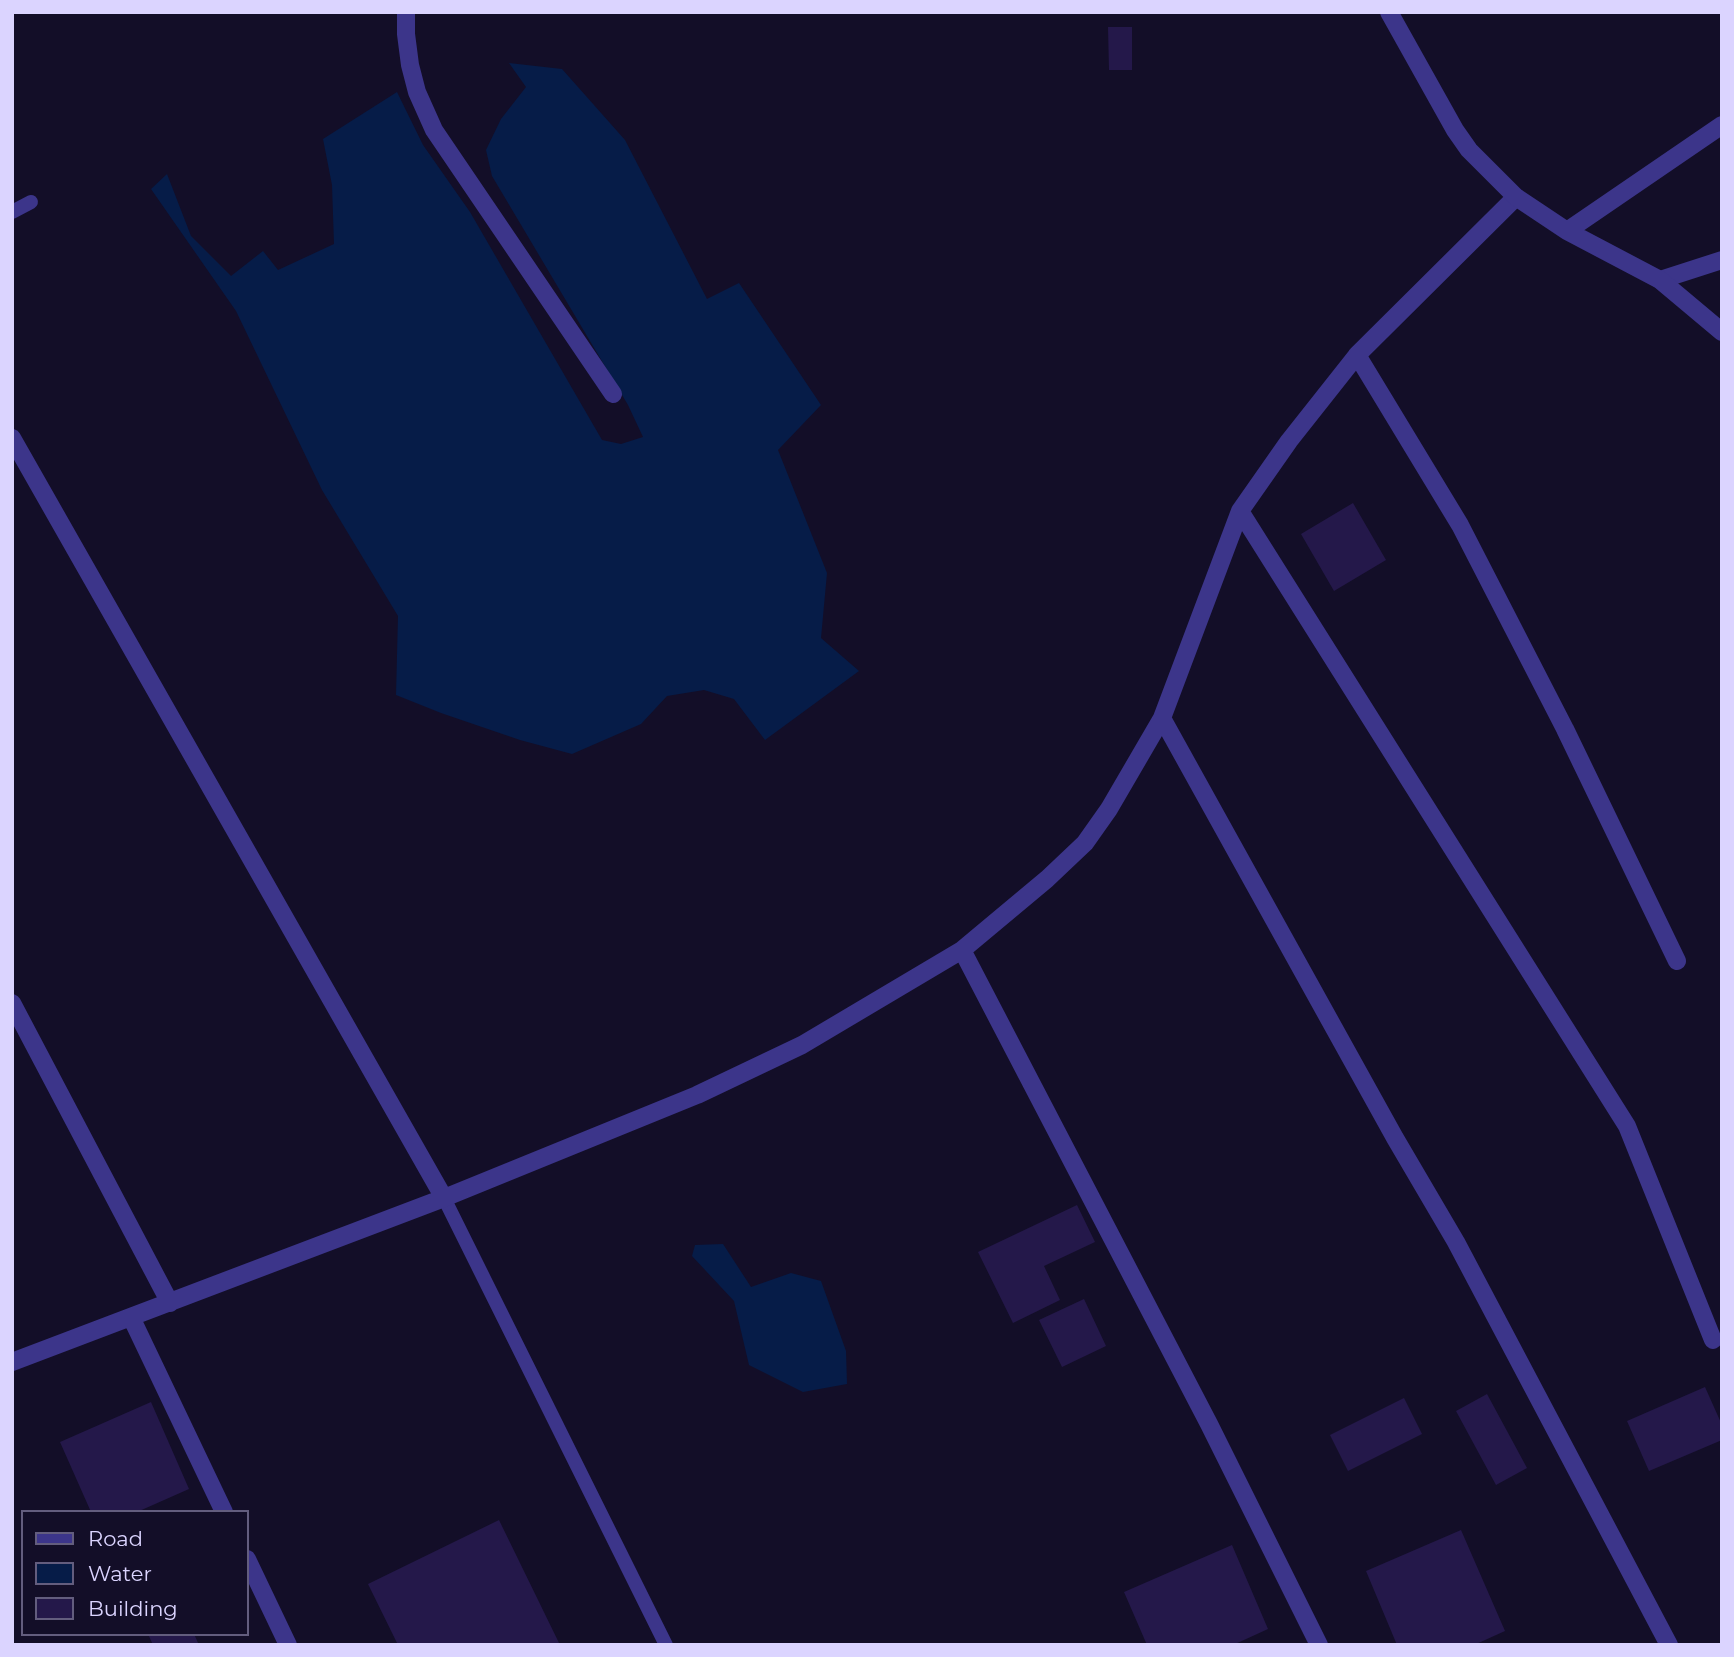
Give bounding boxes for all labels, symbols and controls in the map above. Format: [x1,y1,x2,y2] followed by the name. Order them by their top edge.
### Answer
[21,1510,248,1636] legend
[88,1526,143,1551] text: Road
[88,1561,152,1586] text: Water
[88,1596,178,1621] text: Building

